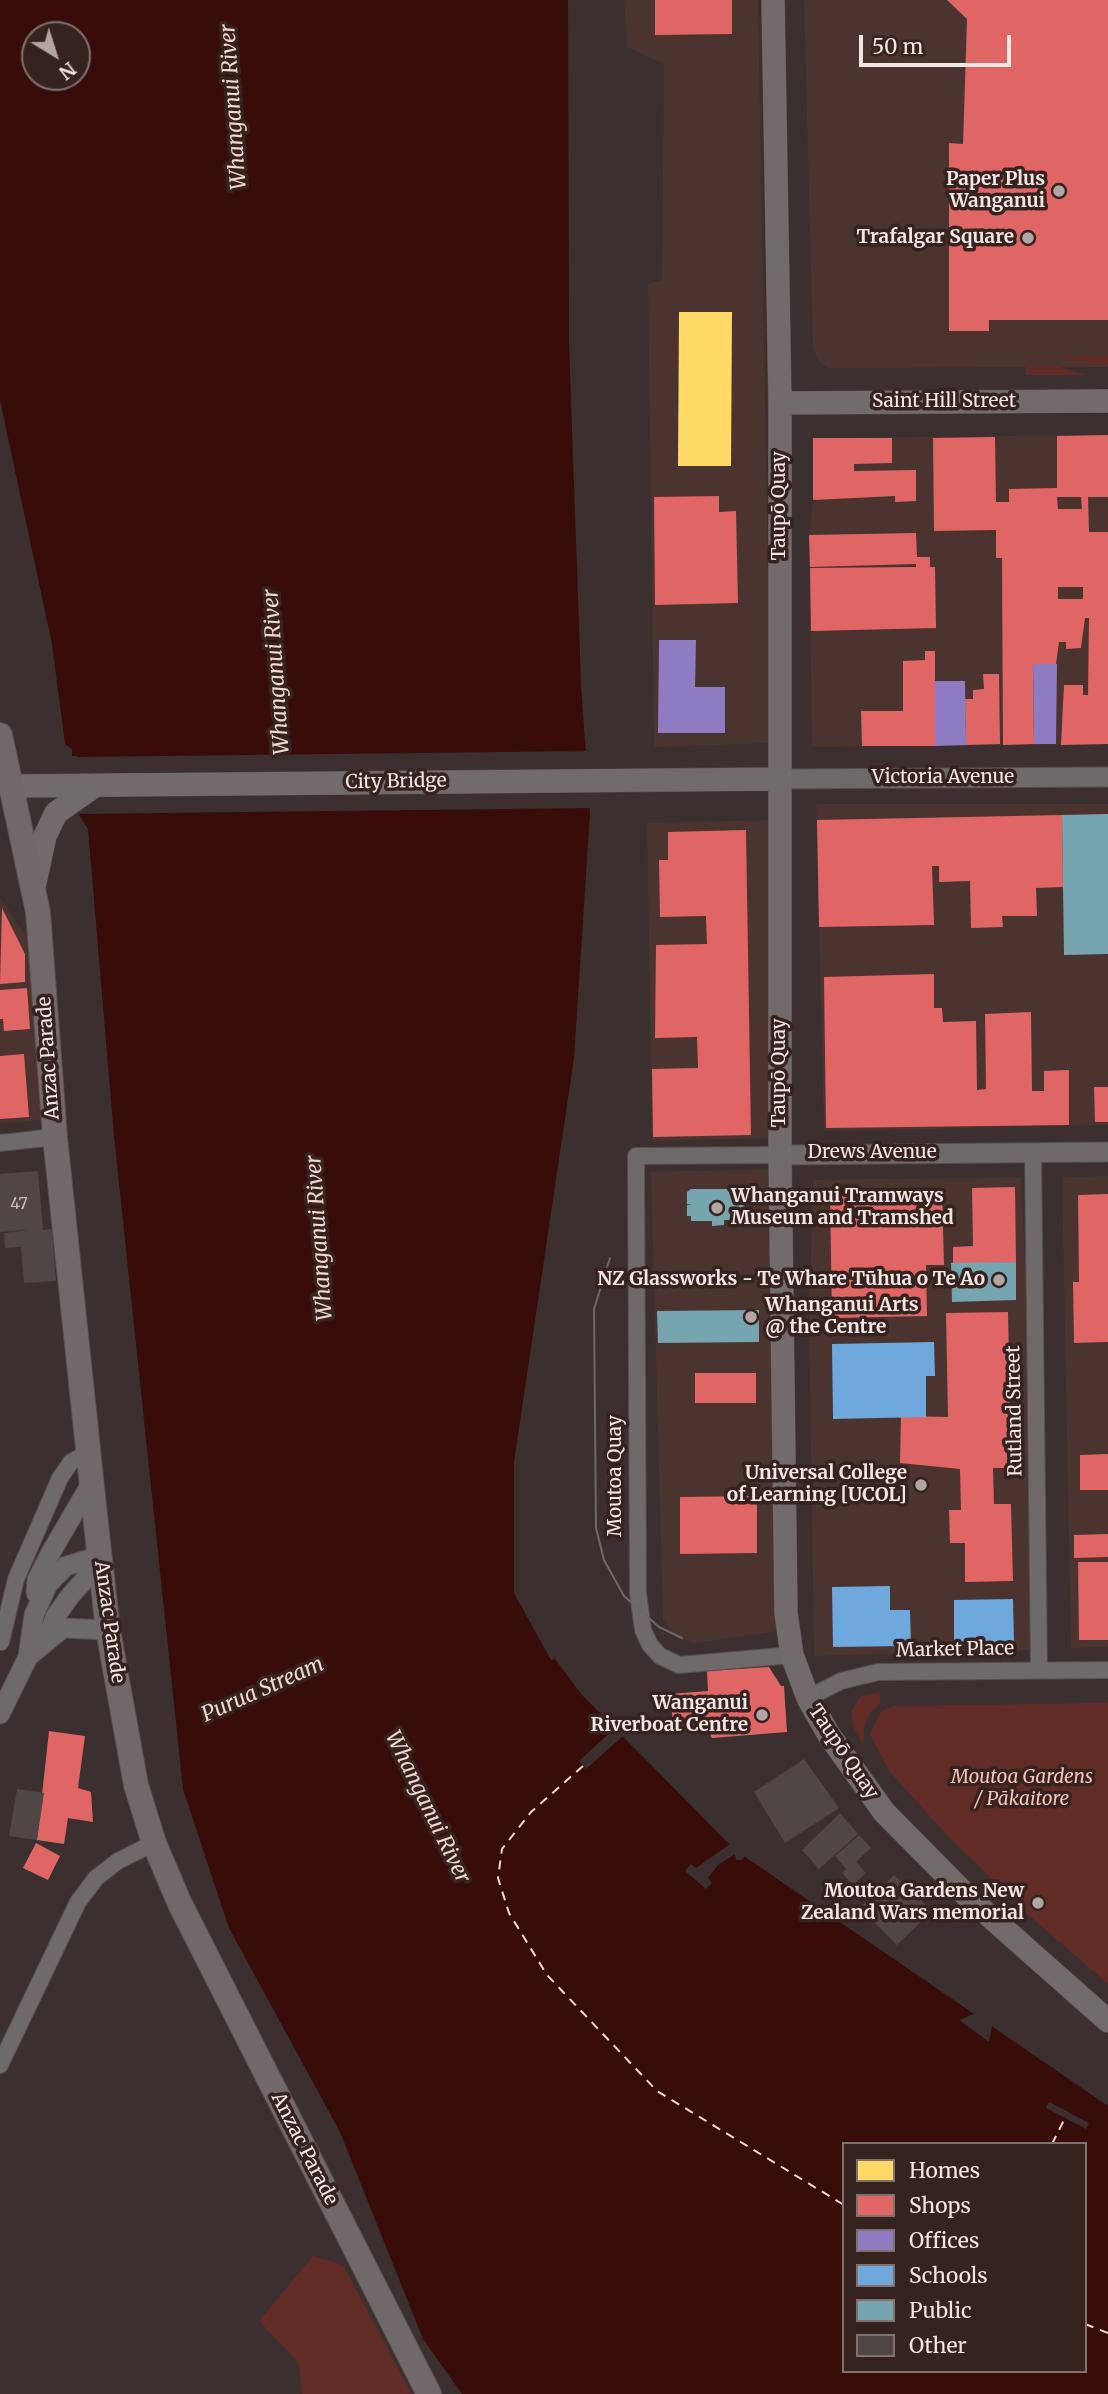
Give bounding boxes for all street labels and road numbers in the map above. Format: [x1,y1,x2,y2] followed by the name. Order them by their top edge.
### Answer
[872,391,1016,413] street label: Saint Hill Street
[769,451,791,561] street label: Taupō Quay
[872,767,1014,789] street label: Victoria Avenue
[345,770,447,794] street label: City Bridge
[33,996,65,1120] street label: Anzac Parade
[769,1018,791,1128] street label: Taupō Quay
[807,1142,937,1164] street label: Drews Avenue
[1002,1345,1028,1477] street label: Rutland Street
[605,1415,627,1537] street label: Moutoa Quay
[89,1559,129,1685] street label: Anzac Parade
[896,1638,1014,1662] street label: Market Place
[803,1700,883,1804] street label: Taupō Quay
[266,2089,342,2209] street label: Anzac Parade

